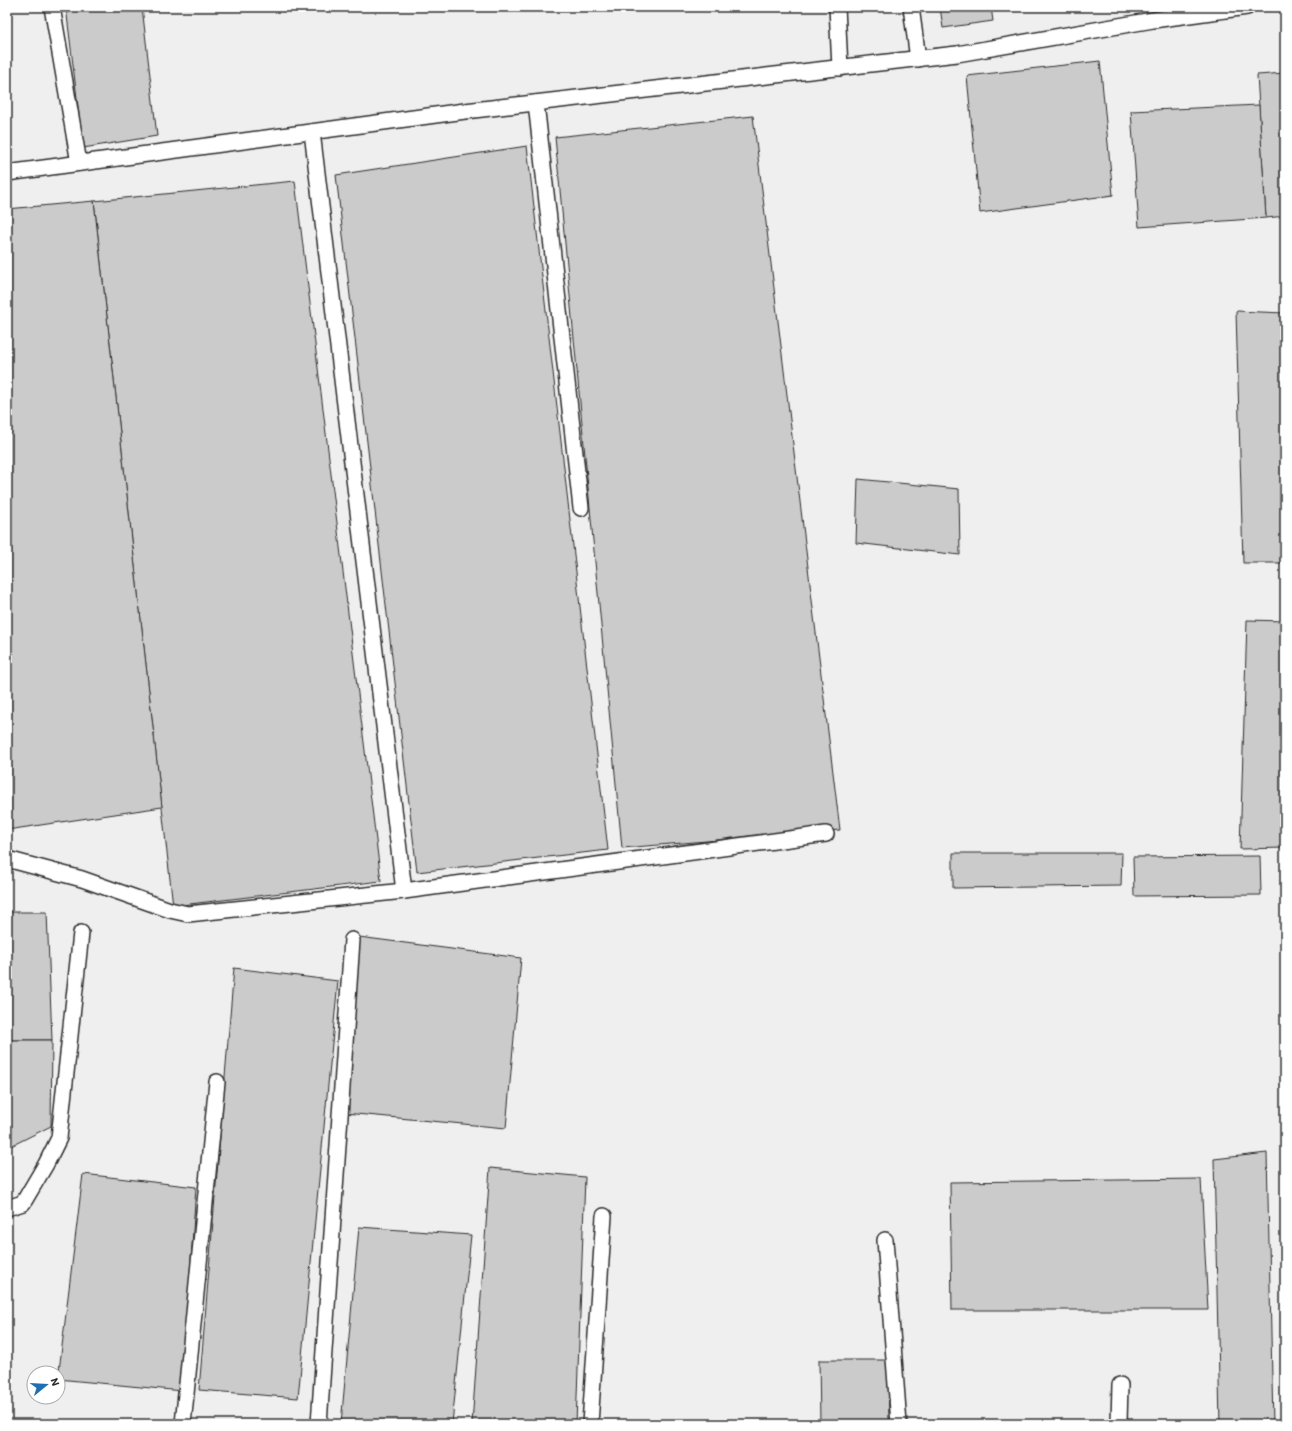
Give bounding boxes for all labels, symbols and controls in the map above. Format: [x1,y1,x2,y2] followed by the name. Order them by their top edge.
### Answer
[26,1365,66,1405] north arrow
[48,1377,62,1388] text: N

